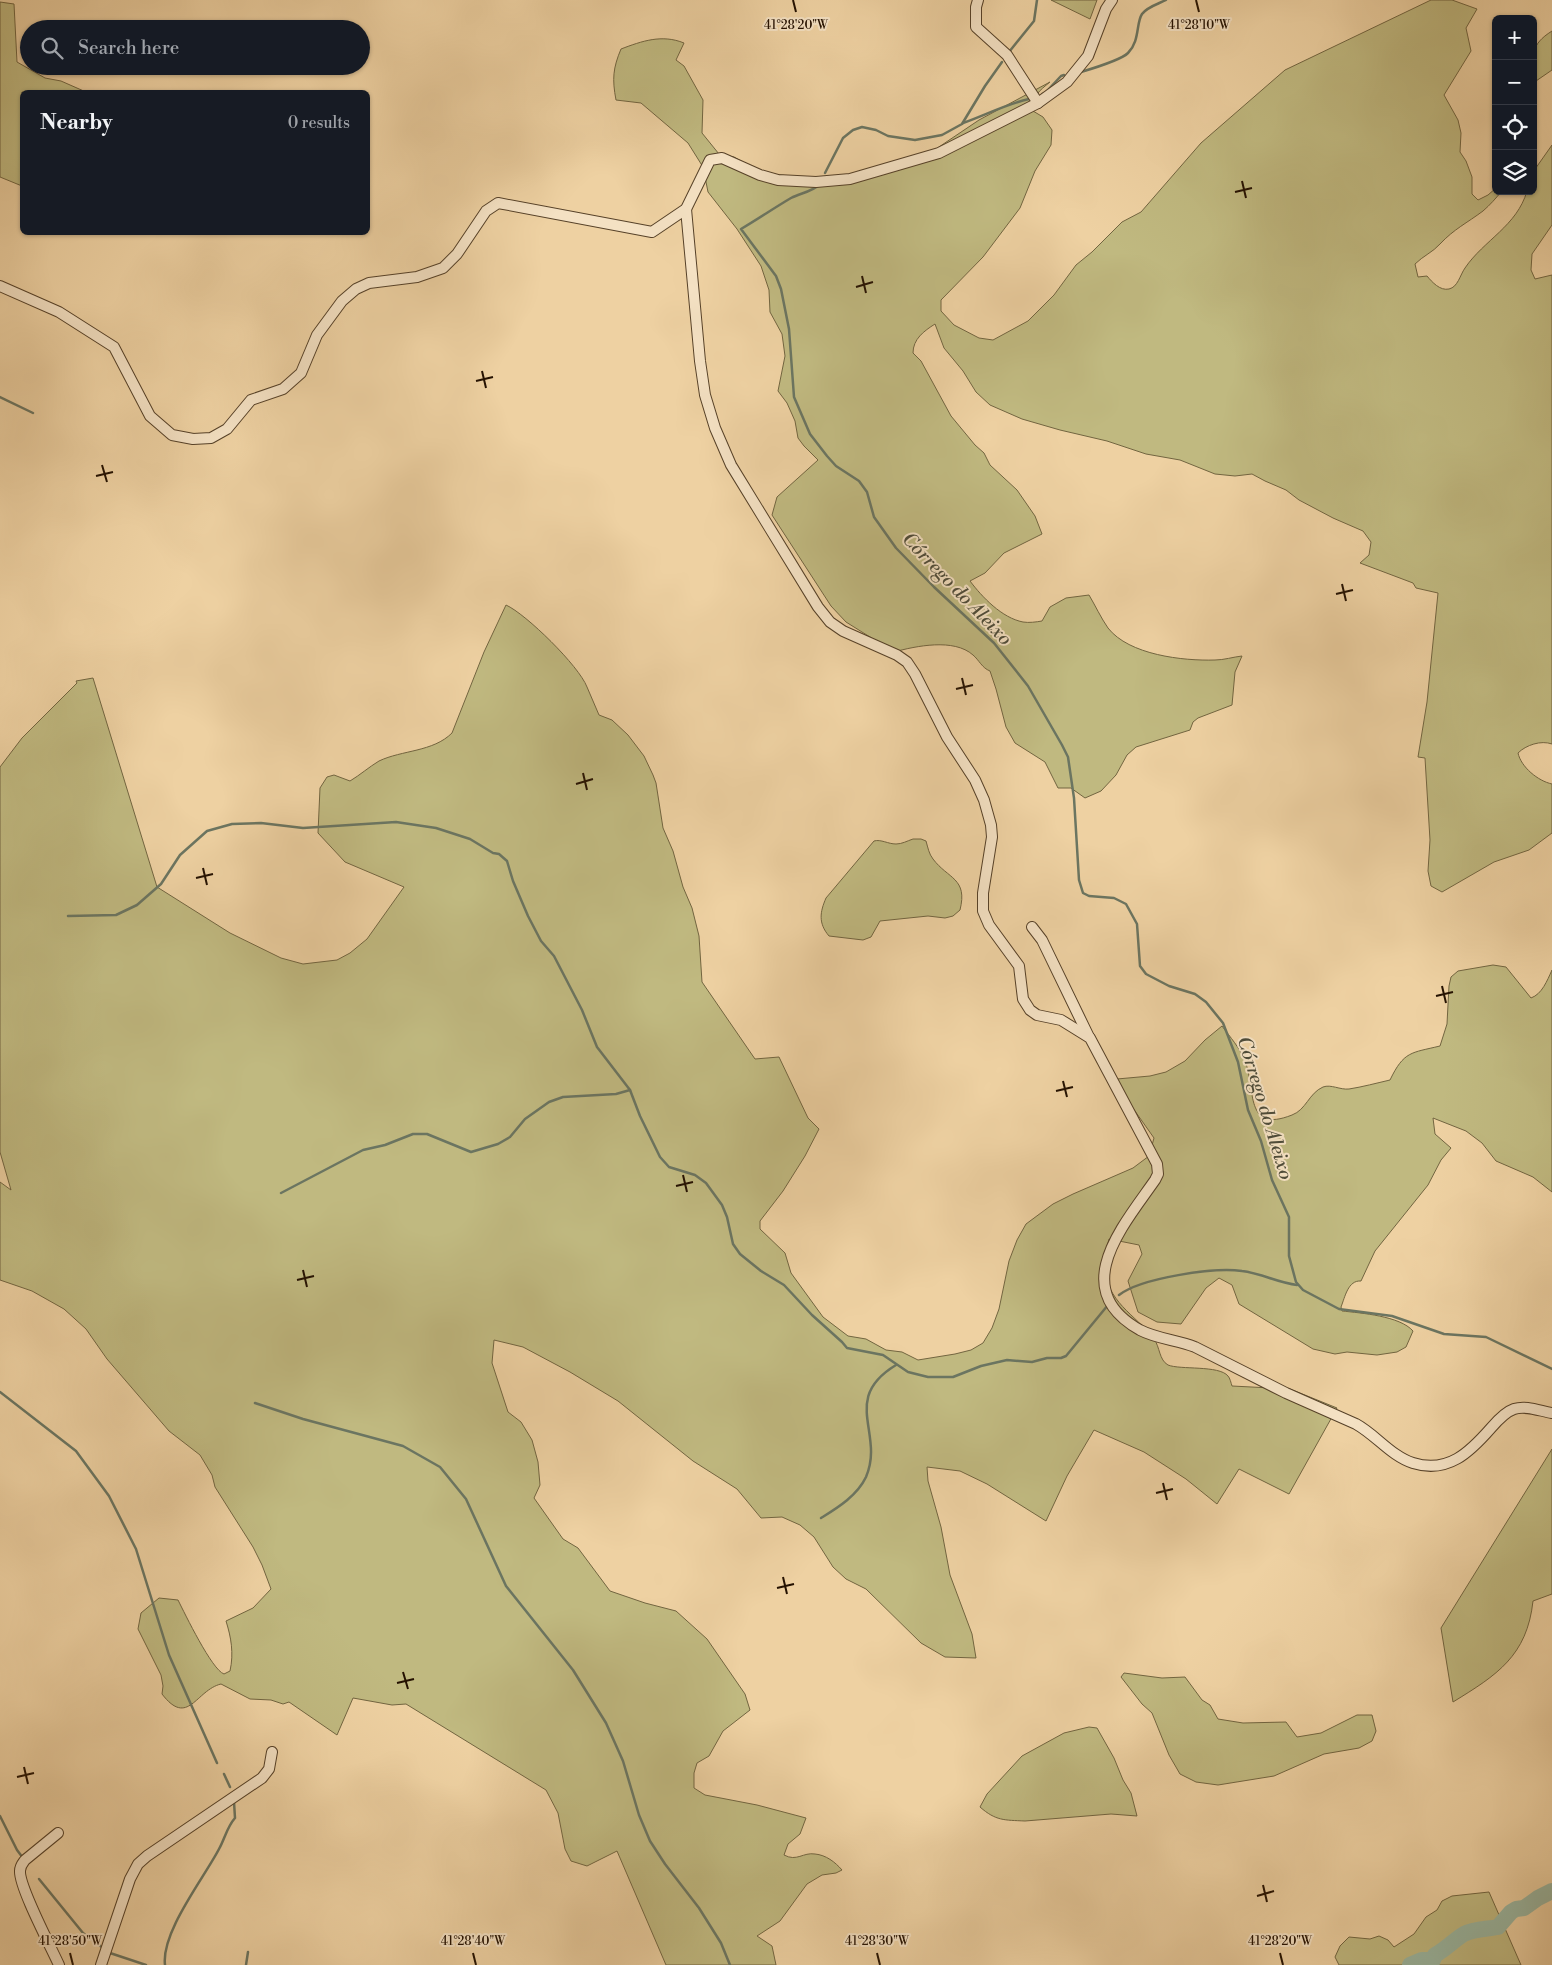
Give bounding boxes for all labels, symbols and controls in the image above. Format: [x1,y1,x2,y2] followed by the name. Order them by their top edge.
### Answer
[1492,15,1537,195] map controls
[1492,15,1537,60] button: +
[764,18,829,33] text: 41°28'20"W
[1168,18,1231,33] text: 41°28'10"W
[20,20,370,75] search box
[38,34,66,62] icon: search
[78,36,179,60] text: Search here
[1492,60,1537,105] button: −
[1492,105,1537,150] button: locate
[40,110,113,136] text: Nearby
[288,113,350,133] text: 0 results
[1492,150,1537,195] button: layers
[897,527,1017,651] water label: Córrego do Aleixo
[1232,1034,1298,1182] water label: Córrego do Aleixo
[38,1934,103,1949] text: 41°28'50"W
[441,1934,506,1949] text: 41°28'40"W
[845,1934,910,1949] text: 41°28'30"W
[1248,1934,1313,1949] text: 41°28'20"W

